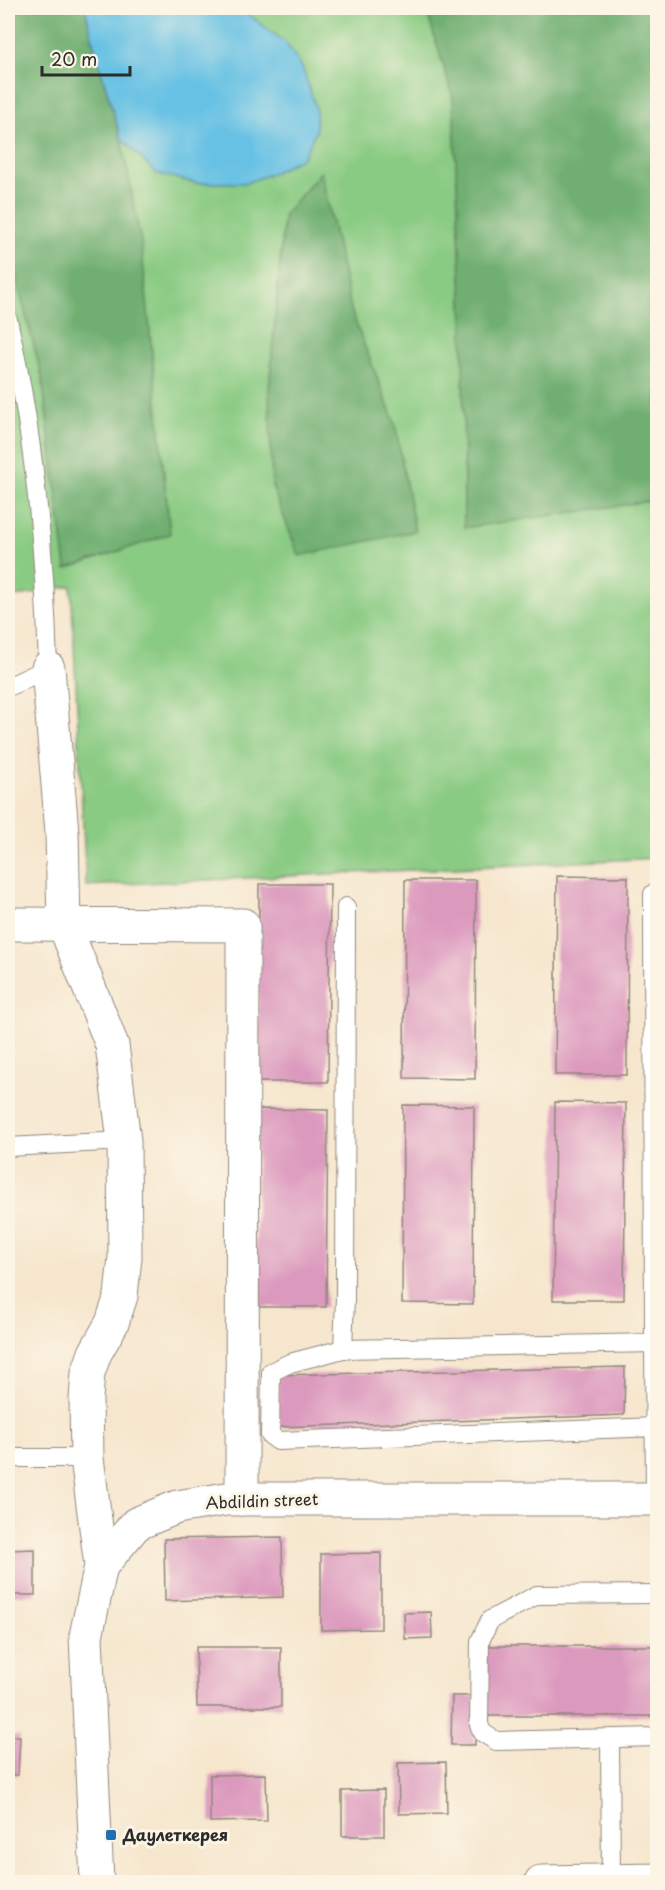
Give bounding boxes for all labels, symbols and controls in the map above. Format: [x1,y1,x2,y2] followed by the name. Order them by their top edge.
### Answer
[42,39,130,77] scale bar
[51,45,97,72] text: 20 m
[205,1486,319,1514] street label: Abdildin street
[122,1822,228,1846] place label: Даулеткерея
[104,1828,118,1842] marker: Даулеткерея

